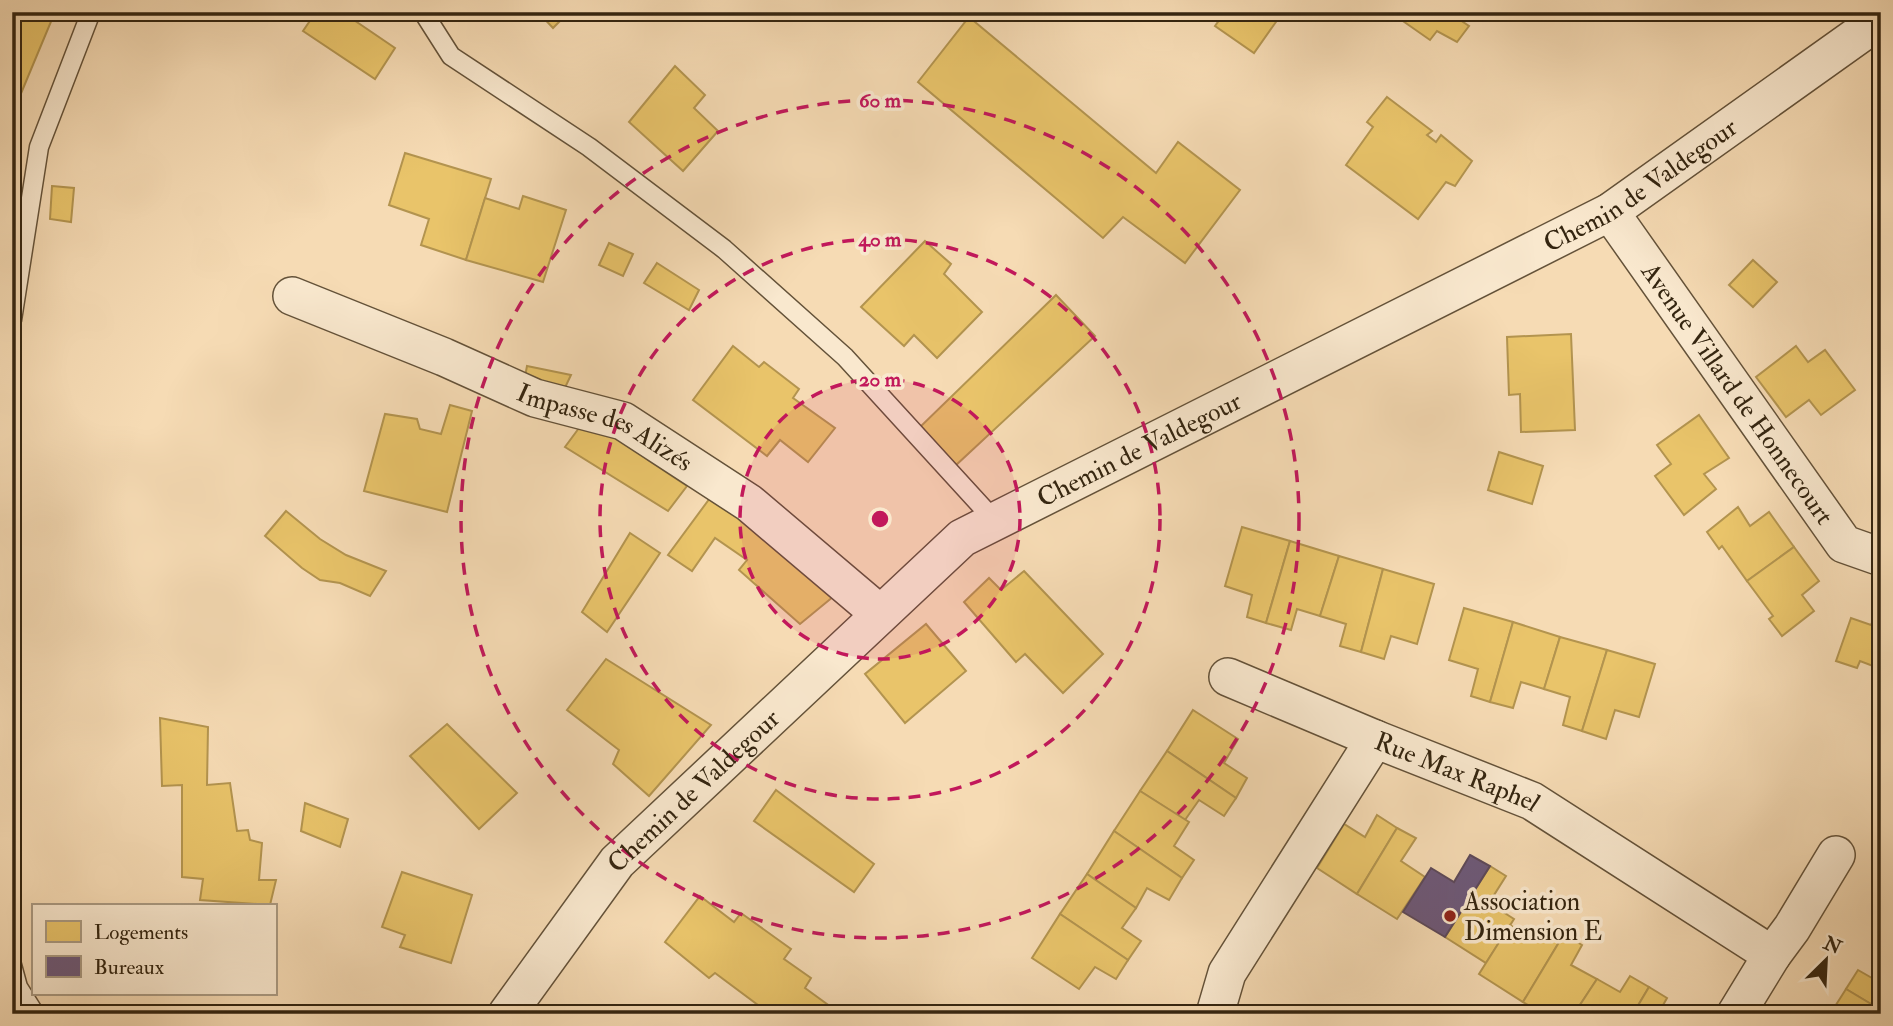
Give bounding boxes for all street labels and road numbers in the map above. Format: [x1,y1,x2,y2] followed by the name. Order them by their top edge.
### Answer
[1539,111,1744,260] street label: Chemin de Valdegour
[1633,256,1840,531] street label: Avenue Villard de Honnecourt
[511,377,698,479] street label: Impasse des Alizés
[1032,385,1247,515] street label: Chemin de Valdegour
[601,703,787,880] street label: Chemin de Valdegour
[1370,725,1546,819] street label: Rue Max Raphel

